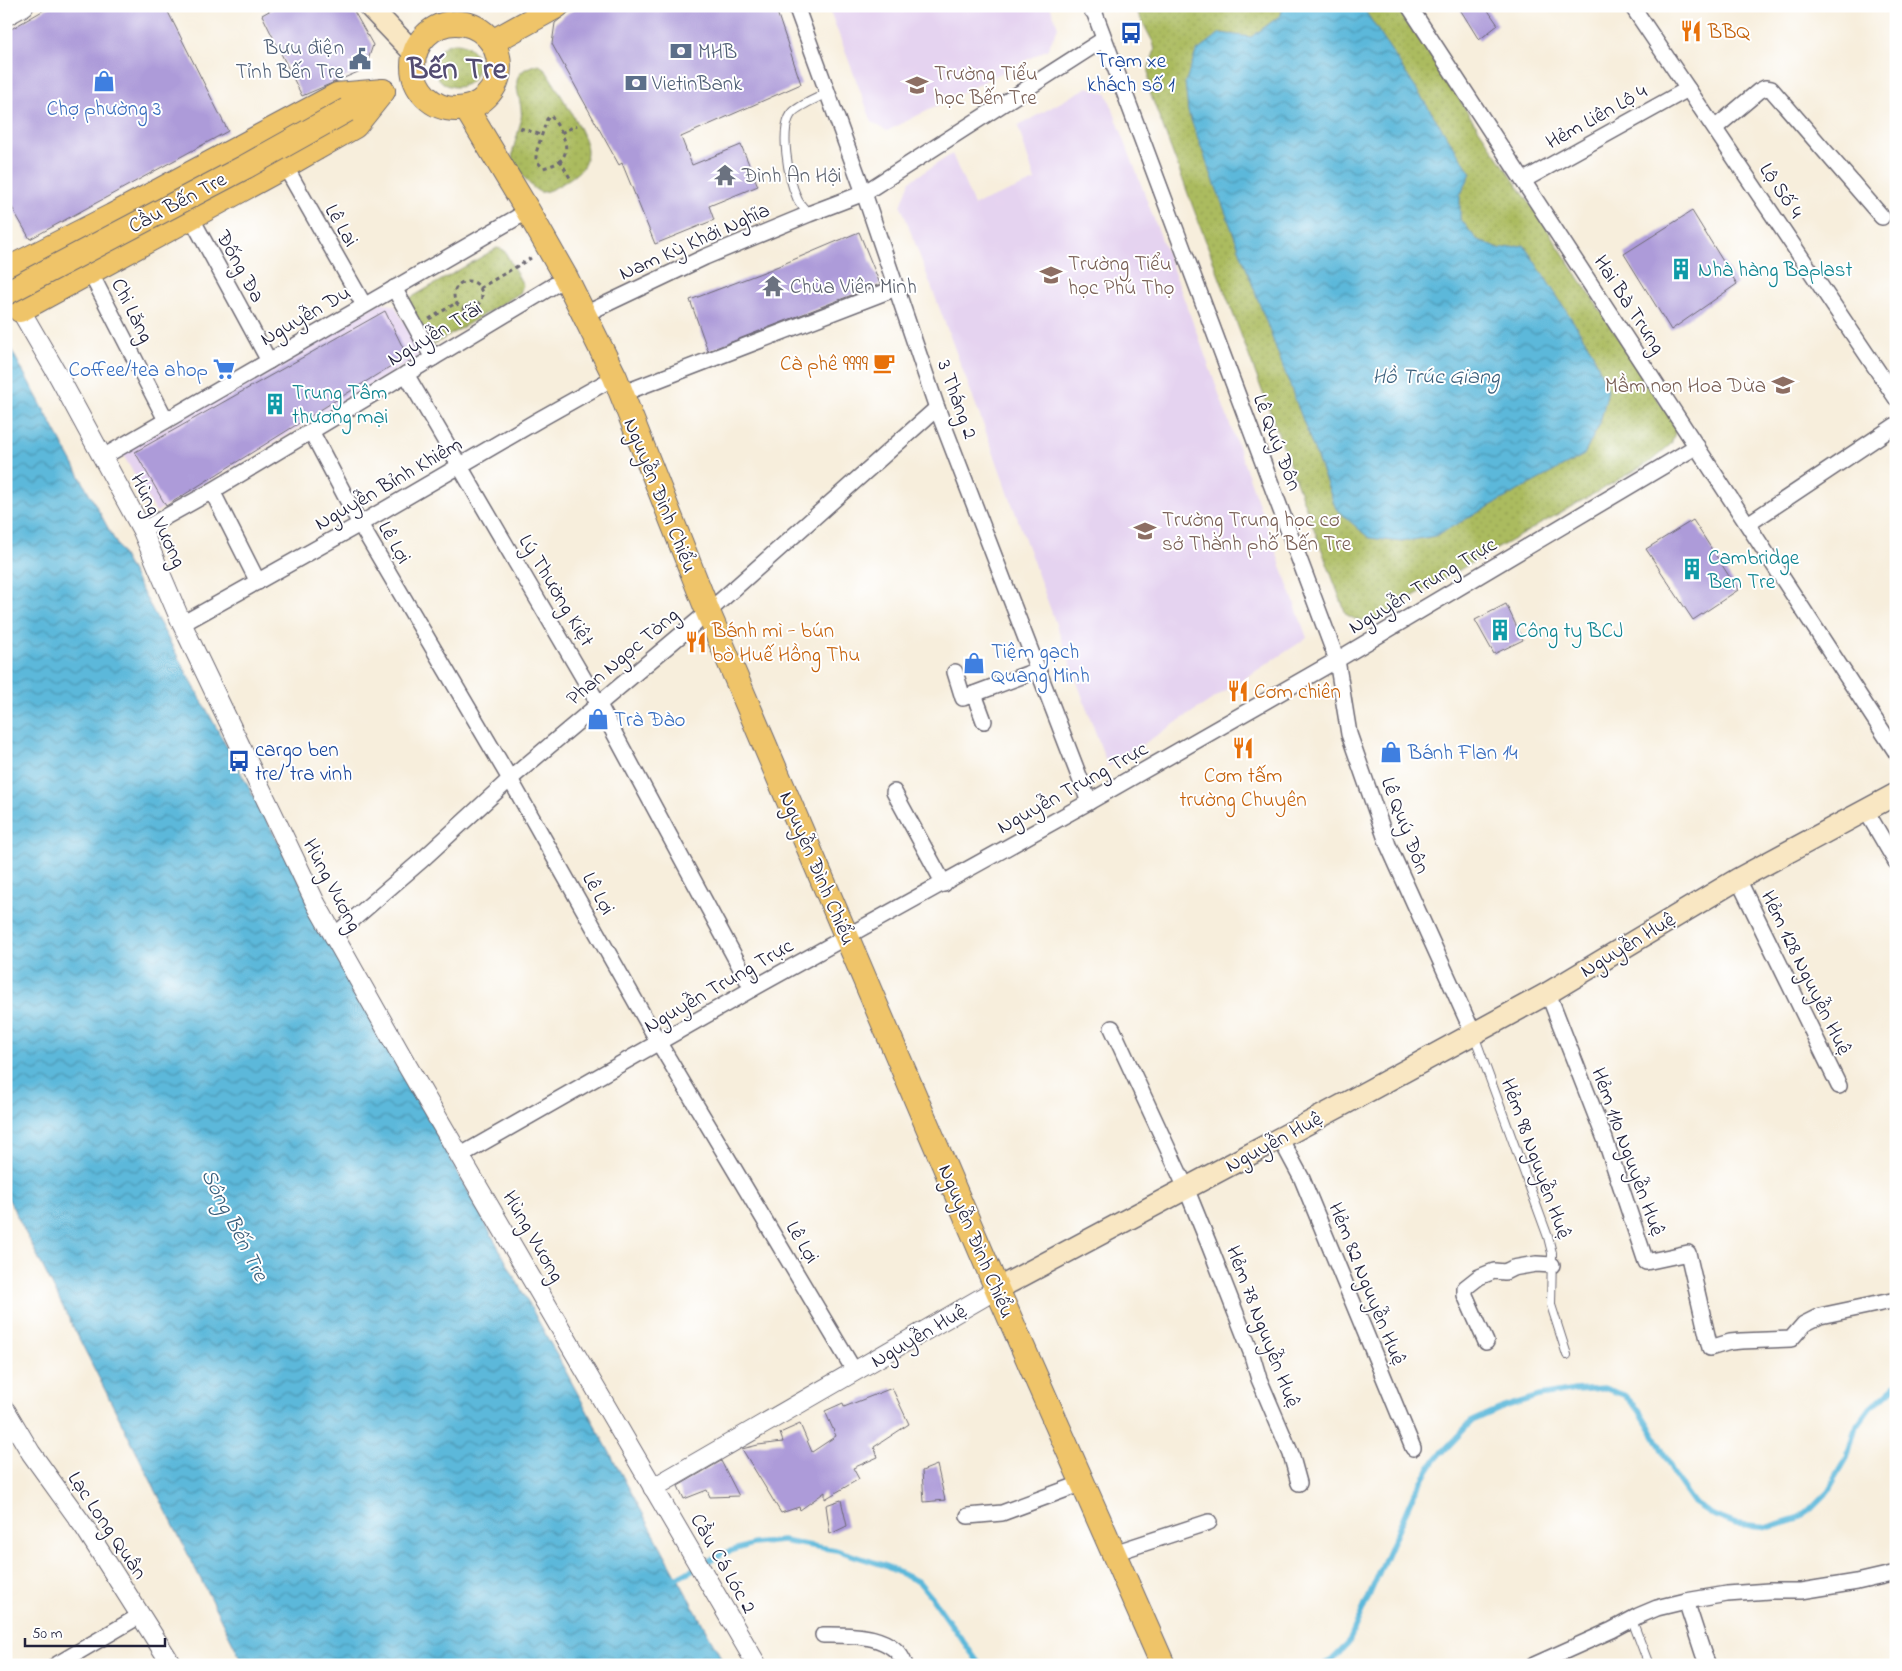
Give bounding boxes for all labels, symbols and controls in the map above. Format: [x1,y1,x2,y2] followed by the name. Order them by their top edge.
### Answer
[1678,18,1704,44] restaurant icon: BBQ
[1707,18,1750,48] place label: BBQ
[1118,20,1144,46] bus stop icon: Trạm xe khách số 1
[236,34,345,88] place label: Bưu điện Tỉnh Bến Tre
[668,38,694,64] bank icon: MHB
[698,38,737,68] place label: MHB
[347,46,373,72] public building icon: Bưu điện Tỉnh Bến Tre
[1087,47,1175,101] place label: Trạm xe khách số 1
[405,48,508,93] district label: Bến Tre
[934,60,1038,114] place label: Trường Tiểu học Bến Tre
[91,68,117,94] shop icon: Chợ phường 3
[623,70,649,96] bank icon: VietinBank
[651,70,743,100] place label: VietinBank
[904,72,930,98] school or university icon: Trường Tiểu học Bến Tre
[1541,77,1653,158] street label: Hẻm Liên Lộ 4
[46,95,162,127] place label: Chợ phường 3
[1751,157,1810,225] street label: Lộ Số 4
[712,162,738,188] temple icon: Đình An Hội
[741,162,842,192] place label: Đình An Hội
[124,165,233,242] street label: Cầu Bến Tre
[615,196,776,291] street label: Nam Kỳ Khởi Nghĩa
[316,199,365,253] street label: Lê Lai
[205,225,271,309] street label: Đống Đa
[1068,250,1175,304] place label: Trường Tiểu học Phú Thọ
[1583,250,1672,362] street label: Hai Bà Trưng
[1668,256,1694,282] building icon: Nhà hàng Baplast
[1698,256,1853,288] place label: Nhà hàng Baplast
[1038,262,1064,288] school or university icon: Trường Tiểu học Phú Thọ
[100,273,160,349] street label: Chi Lăng
[760,273,786,299] temple icon: Chùa Viên Minh
[790,273,917,303] place label: Chùa Viên Minh
[255,279,358,357] street label: Nguyễn Du
[382,295,489,377] street label: Nguyễn Trãi
[780,350,869,380] place label: Cà phê 9999
[871,350,897,376] cafe icon: Cà phê 9999
[68,356,208,386] place label: Coffee/tea ahop
[211,356,237,382] supermarket icon: Coffee/tea ahop
[926,356,984,444] street label: 3 Tháng 2
[1372,362,1501,394] water label: Hồ Trúc Giang
[1605,372,1766,402] place label: Mầm non Hoa Dừa
[1770,372,1796,398] school or university icon: Mầm non Hoa Dừa
[292,379,388,435] place label: Trung Tâm thương mại
[1242,390,1308,496] street label: Lê Quý Đôn
[262,391,288,417] building icon: Trung Tâm thương mại
[613,414,704,578] street label: Nguyễn Đình Chiểu
[310,430,469,541] street label: Nguyễn Bỉnh Khiêm
[120,469,193,574] street label: Hùng Vương
[1162,506,1352,560] place label: Trường Trung học cơ sở Thành phố Bến Tre
[369,516,417,570] street label: Lê Lợi
[1132,518,1158,544] school or university icon: Trường Trung học cơ sở Thành phố Bến Tre
[508,529,601,654] street label: Lý Thường Kiệt
[1343,530,1504,645] street label: Nguyễn Trung Trực
[1707,544,1800,598] place label: Cambridge Ben Tre
[1679,556,1705,582] building icon: Cambridge Ben Tre
[560,601,687,715] street label: Phan Ngọc Tòng
[711,617,860,673] place label: Bánh mì - bún bò Huế Hồng Thu
[1487,617,1513,643] building icon: Công ty BCJ
[1516,617,1623,649] place label: Công ty BCJ
[683,629,709,655] restaurant icon: Bánh mì - bún bò Huế Hồng Thu
[991,638,1090,694] place label: Tiệm gạch Quang Minh
[961,650,987,676] shop icon: Tiệm gạch Quang Minh
[1225,678,1251,704] restaurant icon: Cơm chiên
[1254,678,1341,708] place label: Cơm chiên
[585,706,611,732] shop icon: Trà Đào
[614,706,685,736] place label: Trà Đào
[992,735,1155,844] street label: Nguyễn Trung Trực
[1230,735,1256,761] restaurant icon: Cơm tấm trường Chuyên
[255,736,352,790] place label: cargo ben tre/ tra vinh
[1378,739,1404,765] shop icon: Bánh Flan 14
[1407,739,1518,769] place label: Bánh Flan 14
[226,748,252,774] bus stop icon: cargo ben tre/ tra vinh
[1179,762,1307,818] place label: Cơm tấm trường Chuyên
[1370,773,1436,879] street label: Lê Quý Đôn
[768,787,862,951] street label: Nguyễn Đình Chiểu
[292,834,368,939] street label: Hùng Vương
[573,867,621,921] street label: Lê Lợi
[1750,886,1858,1063] street label: Hẻm 128 Nguyễn Huệ
[1575,905,1684,988] street label: Nguyễn Huệ
[639,931,801,1044] street label: Nguyễn Trung Trực
[1581,1064,1672,1242] street label: Hẻm 110 Nguyễn Huệ
[1490,1074,1578,1246] street label: Hẻm 98 Nguyễn Huệ
[1220,1104,1331,1183] street label: Nguyễn Huệ
[927,1160,1021,1324] street label: Nguyễn Đình Chiểu
[191,1164,276,1288] water label: Sông Bến Tre
[492,1185,571,1290] street label: Hùng Vương
[1318,1198,1413,1372] street label: Hẻm 82 Nguyễn Huệ
[777,1216,826,1270] street label: Lê Lợi
[1215,1242,1307,1414] street label: Hẻm 78 Nguyễn Huệ
[866,1297,975,1378] street label: Nguyễn Huệ
[57,1466,154,1587] street label: Lạc Long Quân
[681,1508,763,1620] street label: Cầu Cá Lóc 2
[25,1616,165,1648] scale bar
[32,1623,63,1645] text: 50 m

